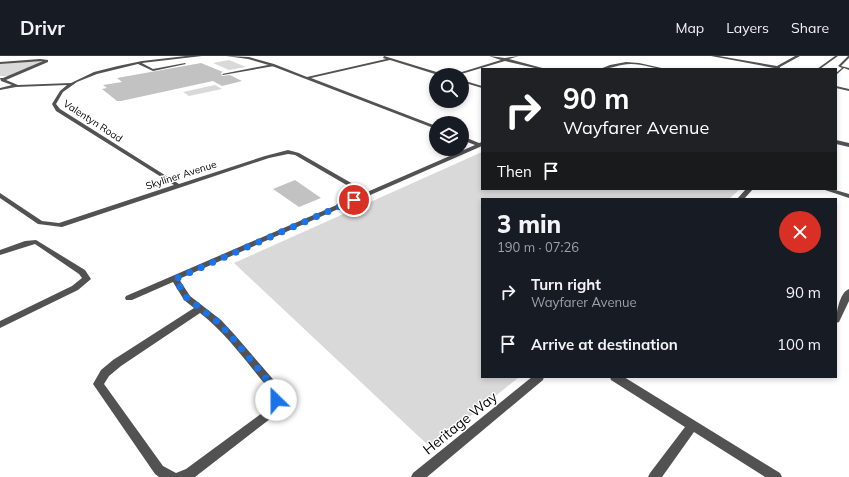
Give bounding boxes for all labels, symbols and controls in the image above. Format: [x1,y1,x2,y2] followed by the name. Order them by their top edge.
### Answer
[20,16,65,40] text: Drivr
[675,19,704,37] text: Map
[726,19,769,37] text: Layers
[791,19,829,37] text: Share
[429,68,469,156] map controls
[429,68,469,108] button: search
[563,81,629,116] text: 90 m
[497,84,549,136] icon: right
[61,97,125,145] street label: Valentyn Road
[429,116,469,156] button: layers
[563,116,709,139] text: Wayfarer Avenue
[144,157,218,193] street label: Skyliner Avenue
[540,160,562,182] icon: arrive
[497,162,532,181] text: Then
[337,183,371,217] pin
[343,189,365,211] icon: arrive
[497,209,561,239] text: 3 min
[779,211,821,253] button: close
[497,239,579,255] text: 190 m · 07:26
[531,275,601,294] text: Turn right
[497,281,519,303] icon: right
[786,283,821,302] text: 90 m
[531,294,637,310] text: Wayfarer Avenue
[497,333,519,355] icon: arrive
[531,335,678,354] text: Arrive at destination
[777,335,821,354] text: 100 m
[255,379,297,421] position arrow
[419,387,501,458] street label: Heritage Way

